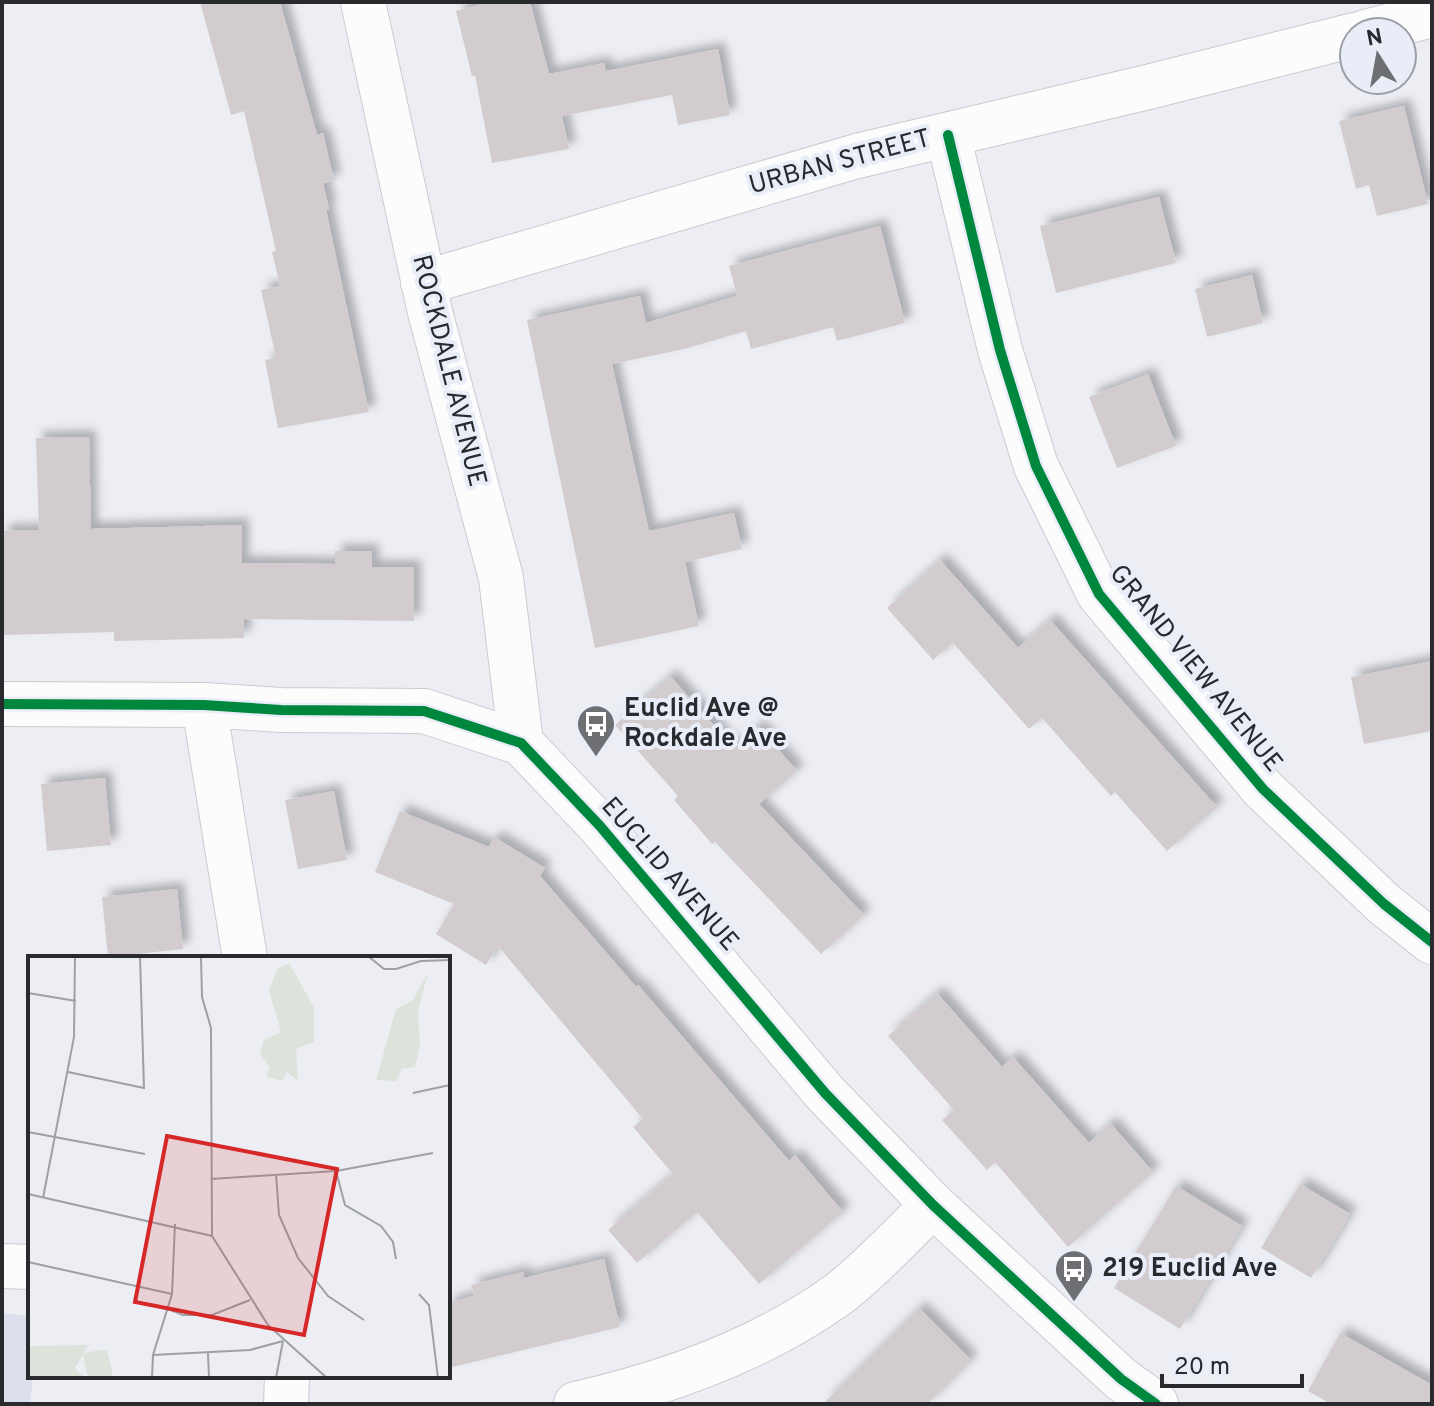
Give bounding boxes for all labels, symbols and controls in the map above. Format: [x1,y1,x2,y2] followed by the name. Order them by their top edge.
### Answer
[1338,16,1418,96] north arrow
[1364,24,1385,54] text: N
[746,123,934,203] street label: URBAN STREET
[403,252,493,490] street label: ROCKDALE AVENUE
[1101,558,1289,780] street label: GRAND VIEW AVENUE
[624,693,787,756] place label: Euclid Ave @ Rockdale Ave
[575,703,617,758] bus stop icon: Euclid Ave @ Rockdale Ave
[593,791,745,959] street label: EUCLID AVENUE
[28,956,450,1378] inset map
[1053,1248,1095,1303] bus stop icon: 219 Euclid Ave
[1102,1253,1277,1286] place label: 219 Euclid Ave
[1162,1338,1302,1388] scale bar
[1174,1353,1230,1383] text: 20 m

